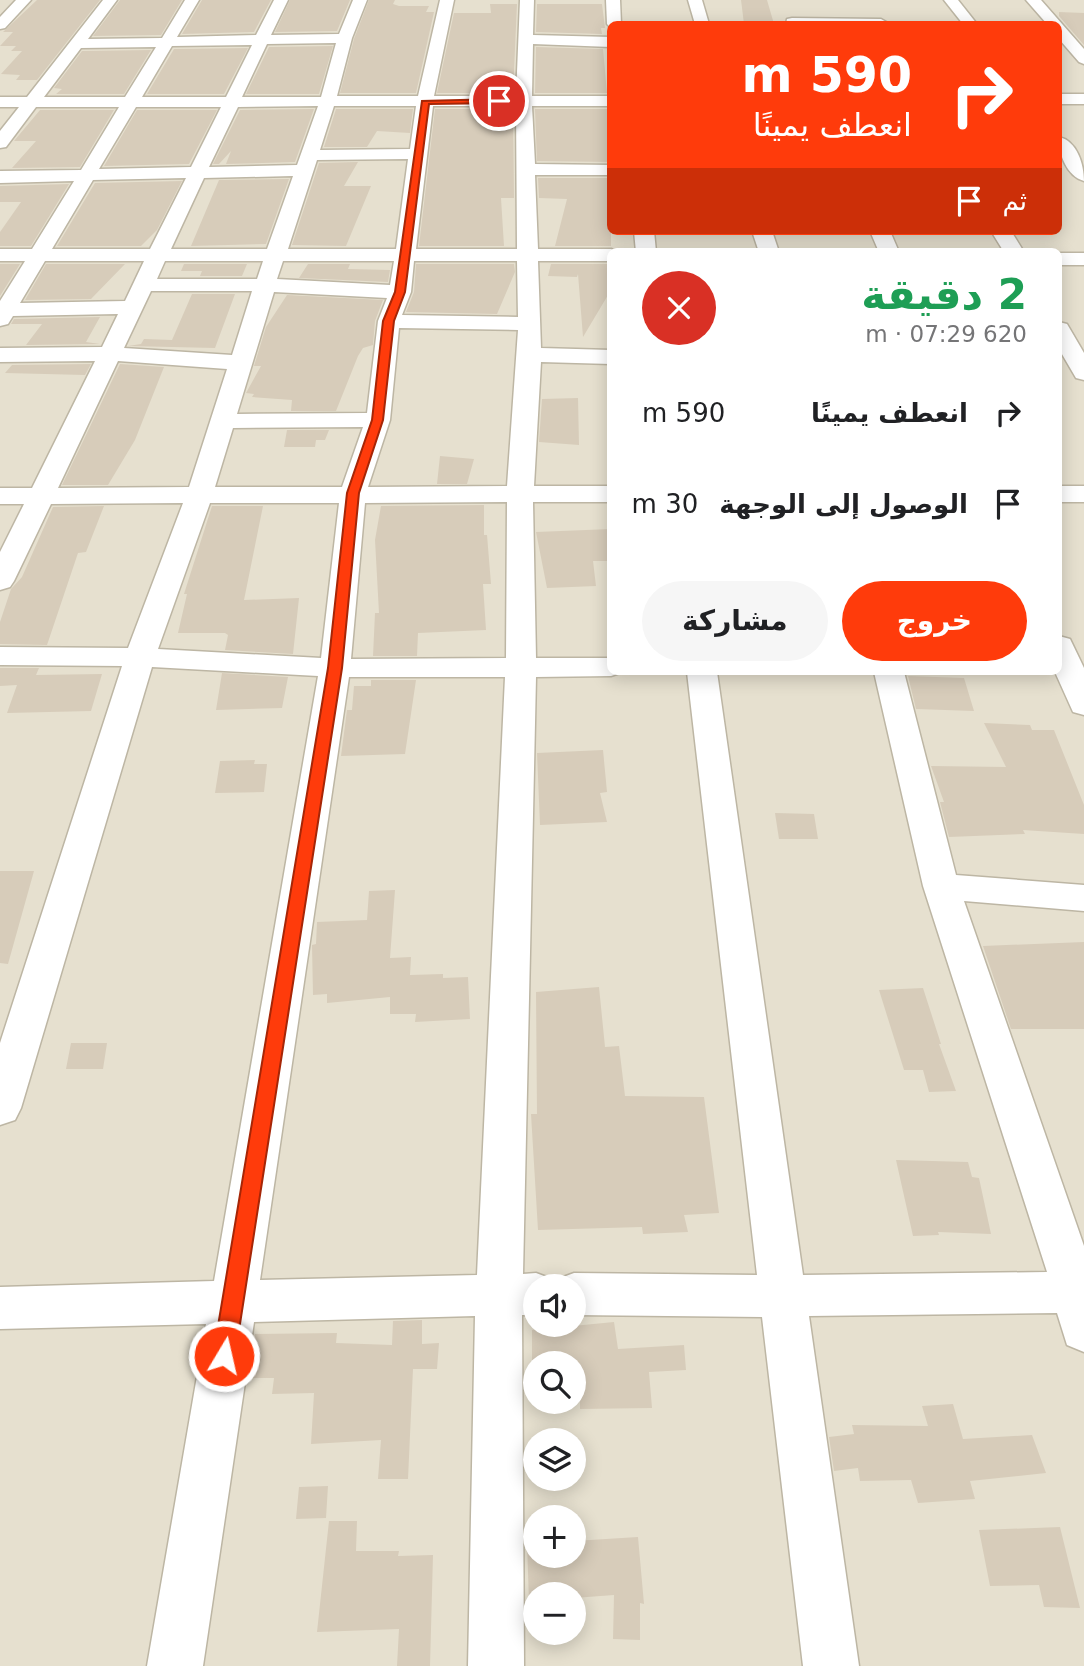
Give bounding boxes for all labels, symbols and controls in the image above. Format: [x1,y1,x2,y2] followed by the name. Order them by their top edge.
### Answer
[742,47,912,104] text: 590 m
[936,49,1027,140] icon: right
[469,71,529,131] pin
[480,82,518,120] icon: arrive
[753,106,912,144] text: انعطف يمينًا
[950,182,988,220] icon: arrive
[1002,186,1027,216] text: ثم
[861,270,1027,319] text: 2 دقيقة
[642,271,716,345] button: close
[865,321,1027,347] text: 620 m · 07:29
[989,394,1027,432] icon: right
[642,398,725,428] text: 590 m
[811,398,968,428] text: انعطف يمينًا
[989,485,1027,523] icon: arrive
[632,489,698,519] text: 30 m
[719,489,968,519] text: الوصول إلى الوجهة
[642,581,828,661] button: مشاركة
[842,581,1027,661] button: خروج
[523,1274,586,1645] map controls
[523,1274,586,1337] button: sound
[187,1319,261,1393] position arrow
[523,1351,586,1414] button: search
[523,1428,586,1491] button: layers
[523,1505,586,1568] button: +
[523,1582,586,1645] button: −

